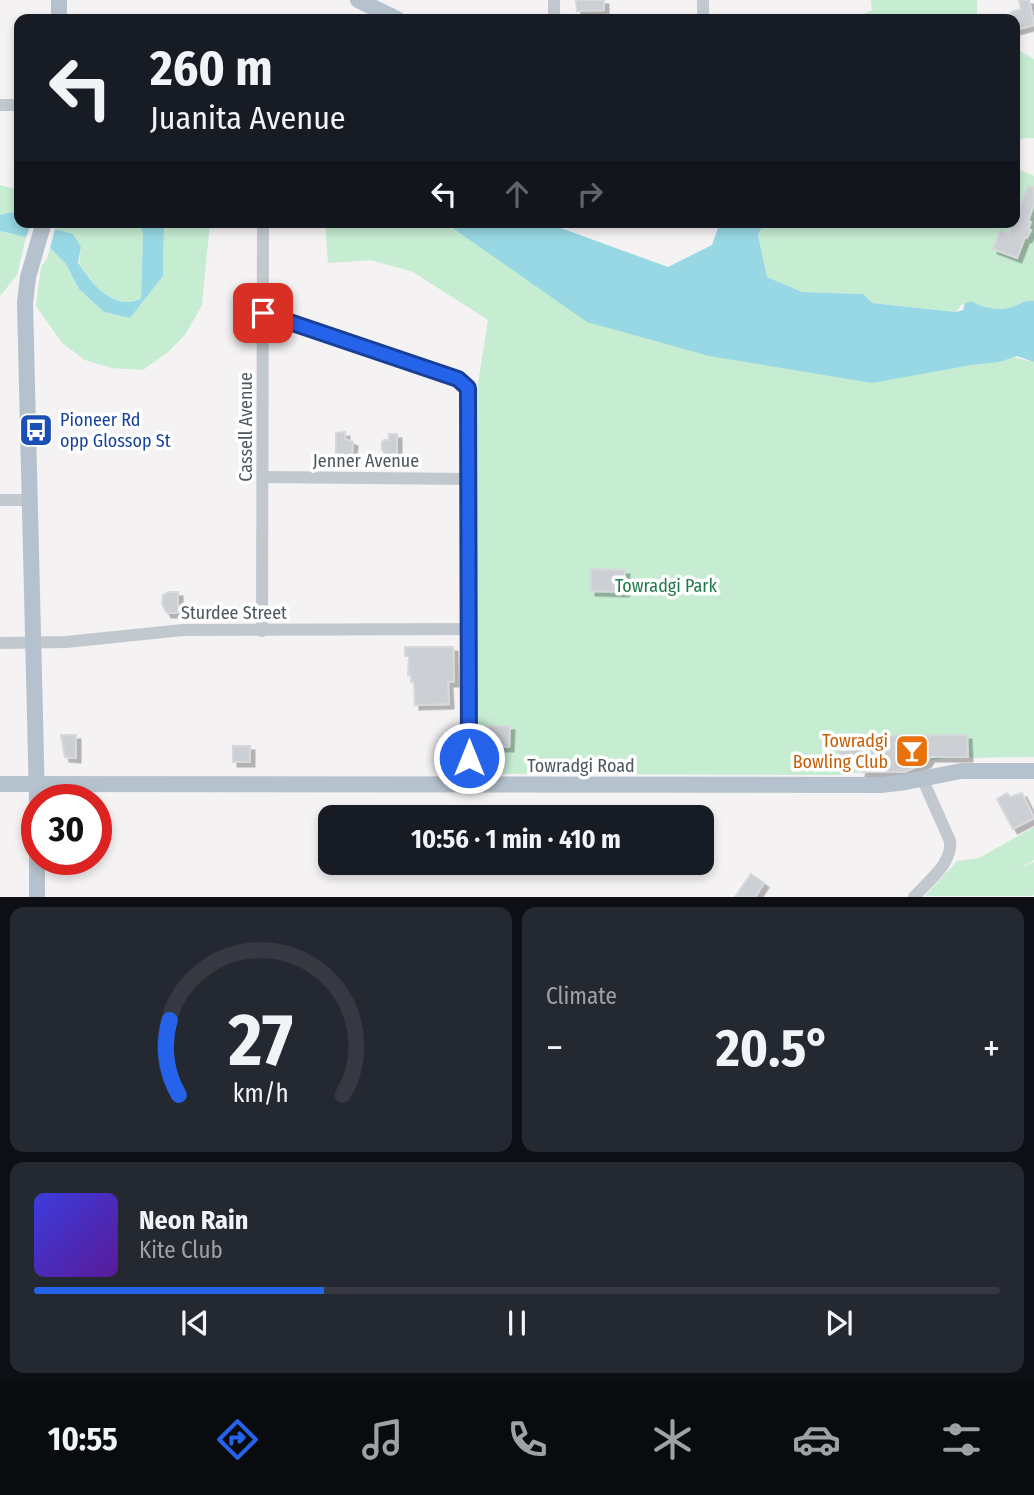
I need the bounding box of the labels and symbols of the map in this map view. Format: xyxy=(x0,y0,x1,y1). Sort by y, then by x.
pin xyxy=(233,283,293,343)
street label: Cassell Avenue xyxy=(235,372,257,482)
place label: Pioneer Rd opp Glossop St xyxy=(60,409,171,452)
bus stop icon: Pioneer Rd opp Glossop St xyxy=(17,411,55,449)
street label: Jenner Avenue xyxy=(313,450,419,472)
park label: Towradgi Park xyxy=(615,575,718,597)
street label: Sturdee Street xyxy=(181,602,287,624)
position arrow xyxy=(432,721,506,795)
place label: Towradgi Bowling Club xyxy=(793,730,888,773)
bar icon: Towradgi Bowling Club xyxy=(893,732,931,770)
street label: Towradgi Road xyxy=(527,755,635,777)
speed limit sign: 30 xyxy=(21,784,112,875)

